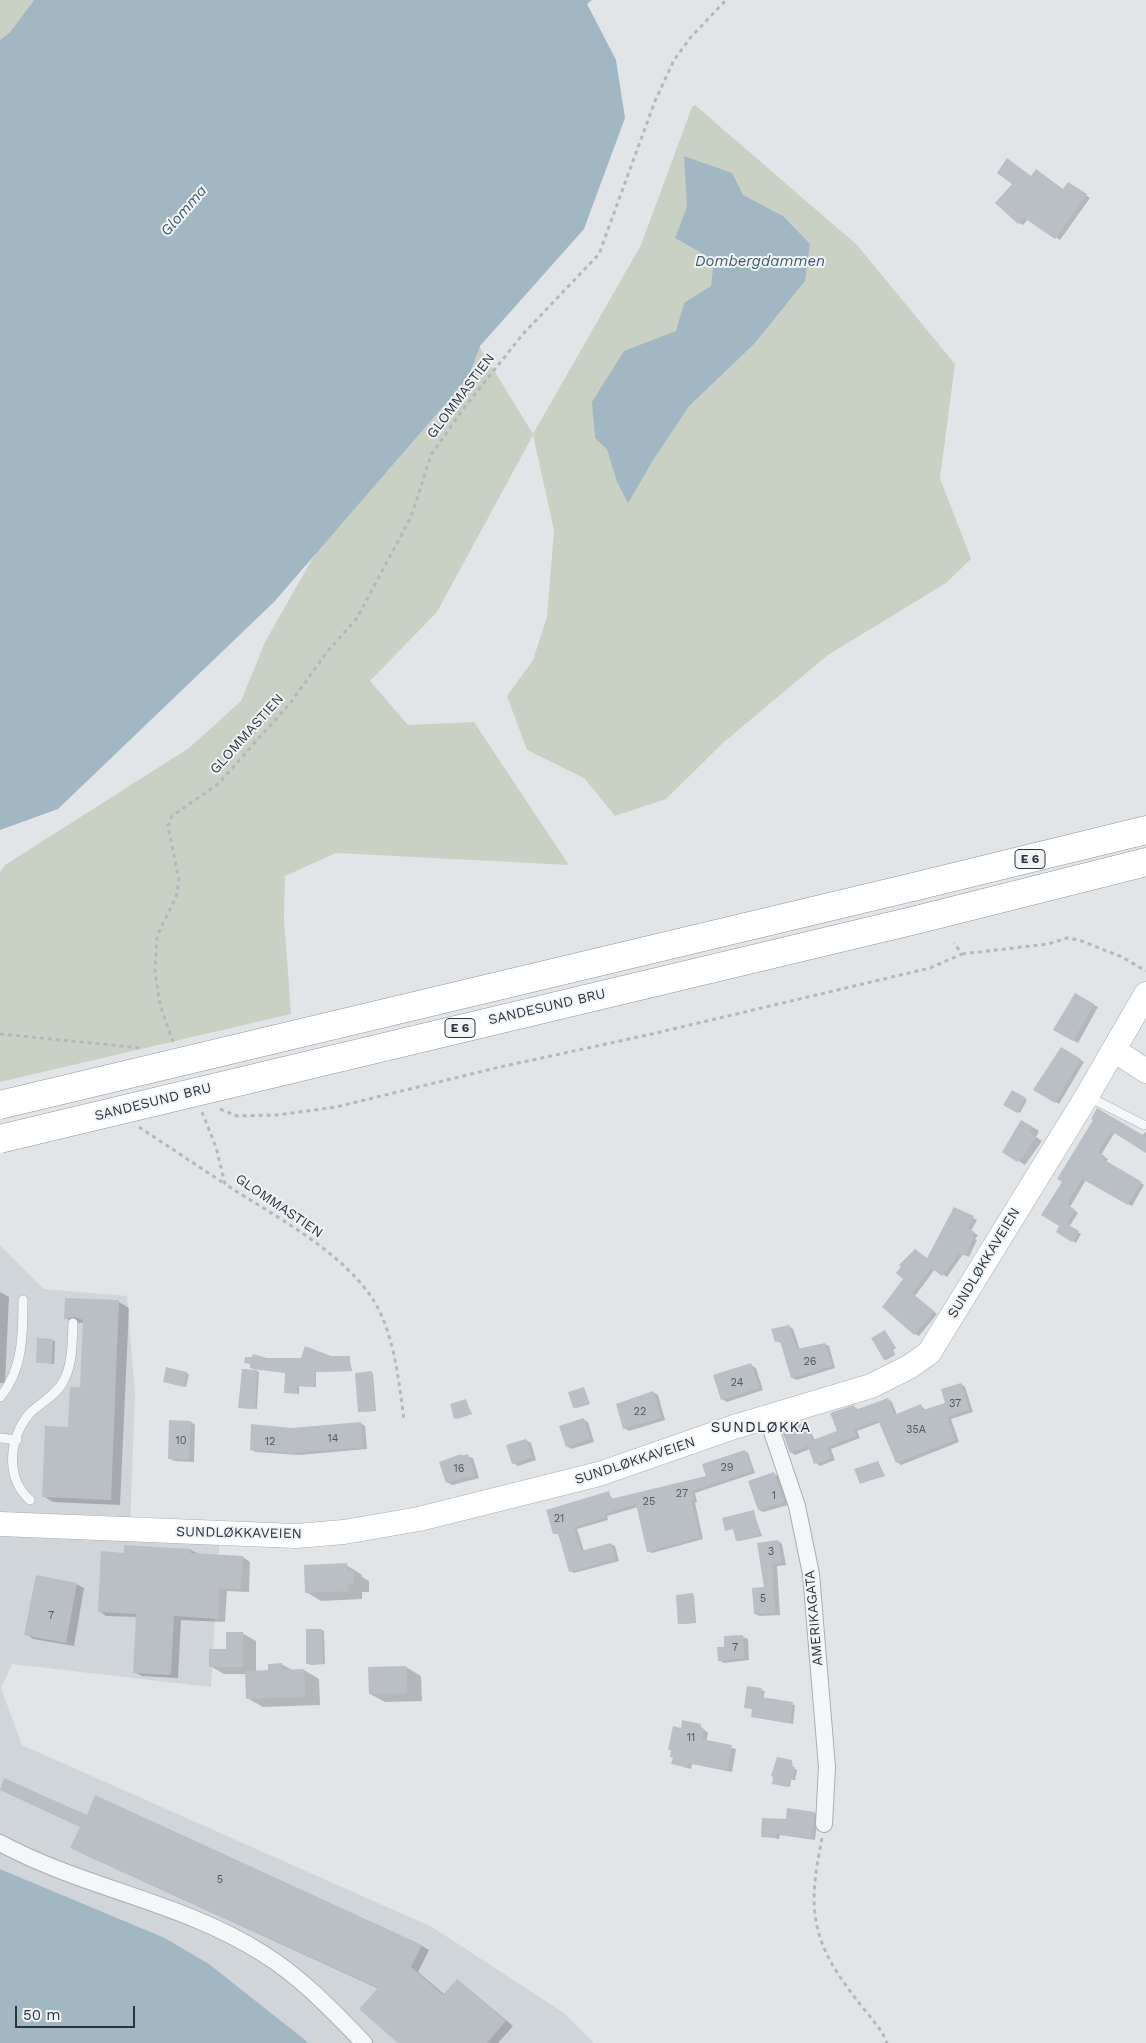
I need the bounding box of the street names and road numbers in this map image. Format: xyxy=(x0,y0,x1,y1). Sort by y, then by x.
street label: GLOMMASTIEN xyxy=(424,350,498,442)
street label: GLOMMASTIEN xyxy=(207,690,287,778)
road number: E 6 xyxy=(1015,850,1045,869)
street label: SANDESUND BRU xyxy=(487,985,607,1029)
road number: E 6 xyxy=(445,1018,475,1038)
street label: SANDESUND BRU xyxy=(93,1079,213,1125)
street label: GLOMMASTIEN xyxy=(232,1171,326,1241)
street label: SUNDLØKKAVEIEN xyxy=(944,1205,1024,1321)
street label: SUNDLØKKAVEIEN xyxy=(573,1434,697,1488)
street label: SUNDLØKKAVEIEN xyxy=(176,1524,302,1542)
street label: AMERIKAGATA xyxy=(801,1569,827,1667)

